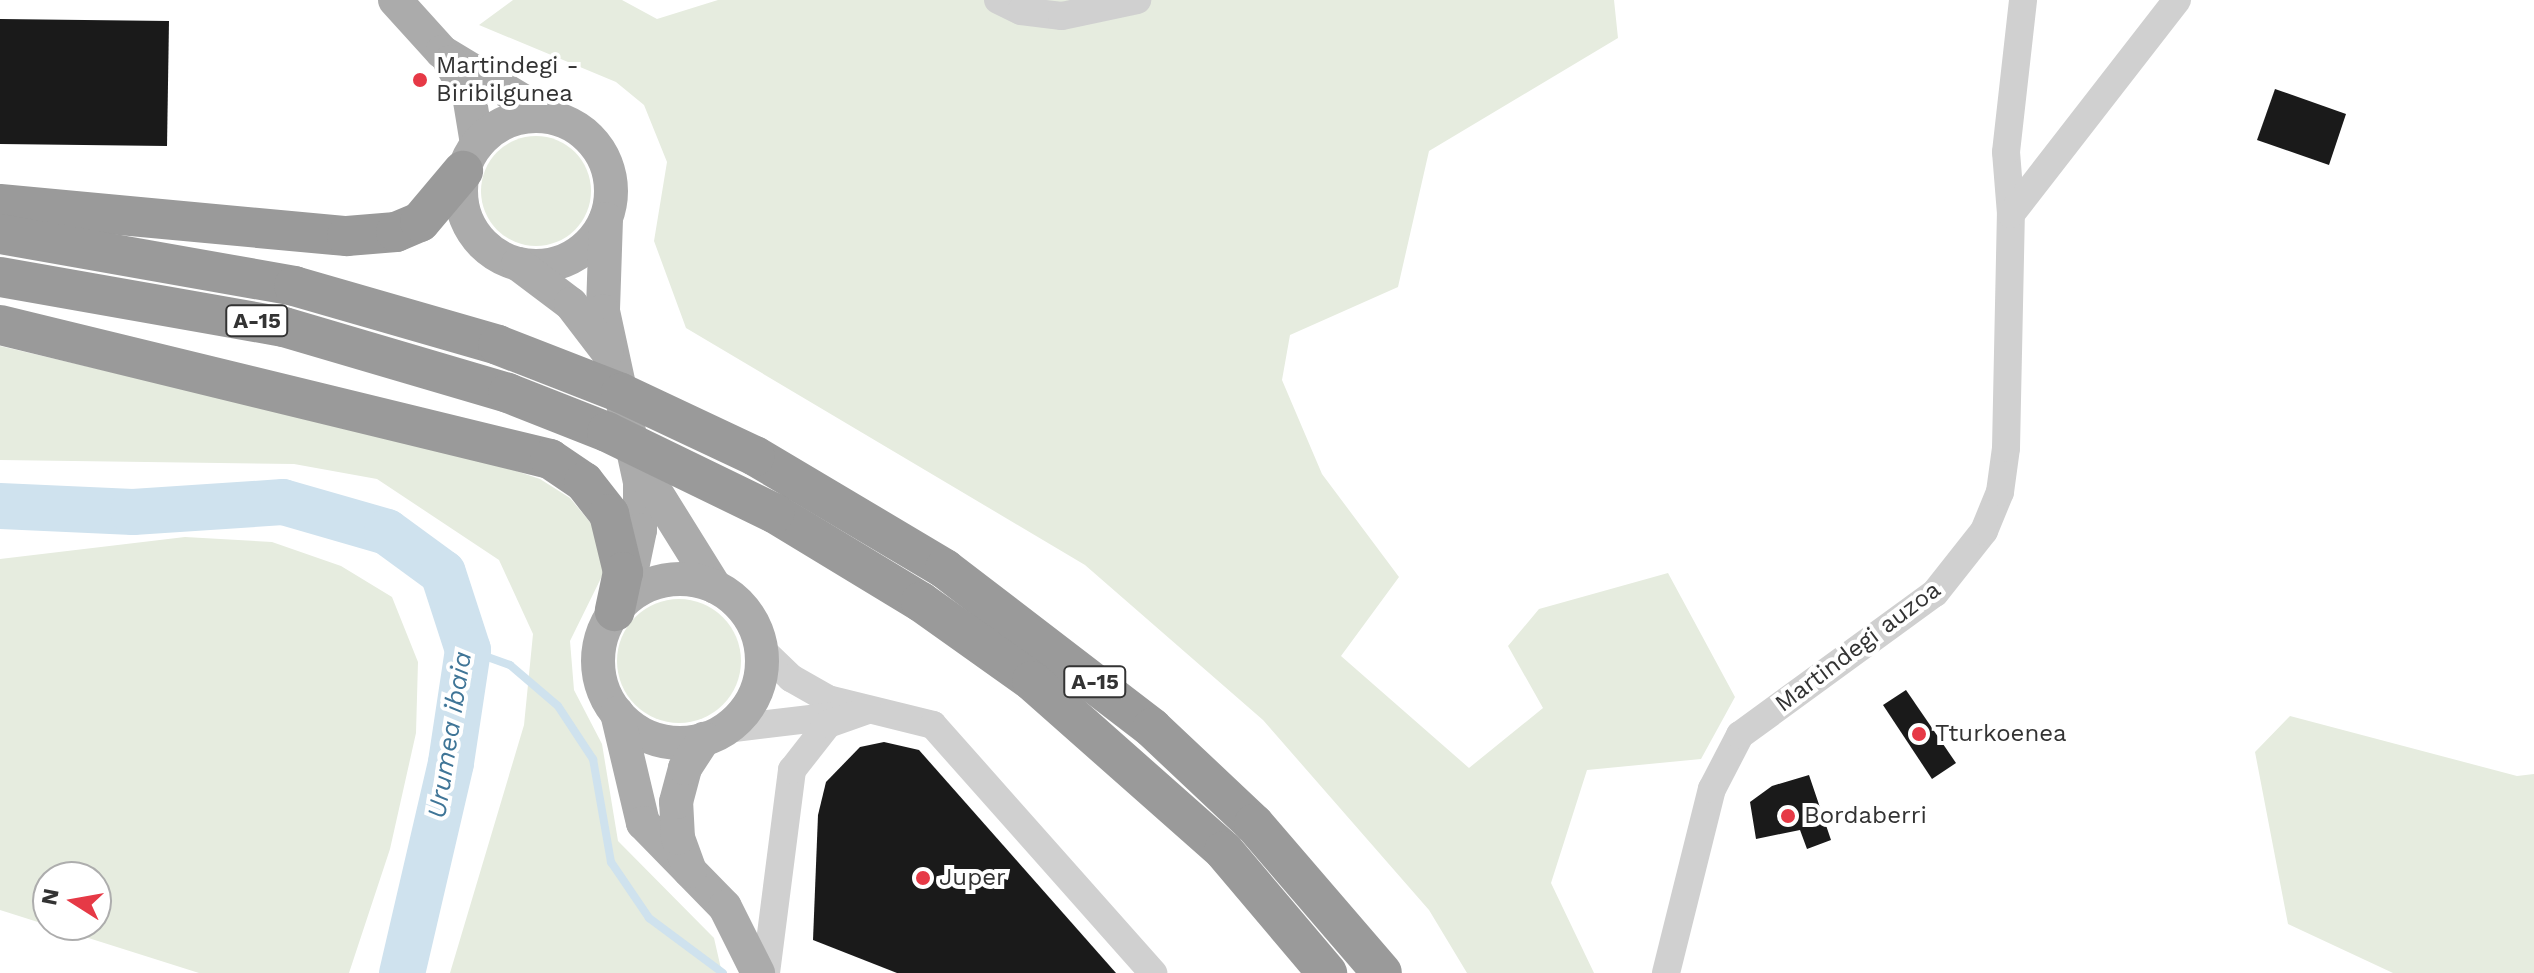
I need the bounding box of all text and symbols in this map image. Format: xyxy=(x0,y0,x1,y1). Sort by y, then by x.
place label: Martindegi - Biribilgunea xyxy=(436,52,579,108)
marker: Martindegi - Biribilgunea xyxy=(411,71,429,89)
road number: A-15 xyxy=(225,303,289,339)
street label: Martindegi auzoa xyxy=(1770,575,1946,719)
water label: Urumea ibaia xyxy=(421,649,479,821)
road number: A-15 xyxy=(1063,664,1127,700)
place label: Tturkoenea xyxy=(1935,720,2067,748)
marker: Tturkoenea xyxy=(1910,725,1928,743)
place label: Bordaberri xyxy=(1804,802,1927,830)
marker: Bordaberri xyxy=(1779,807,1797,825)
north arrow xyxy=(32,861,112,941)
place label: Juper xyxy=(939,864,1006,892)
marker: Juper xyxy=(914,869,932,887)
text: N xyxy=(36,886,64,907)

